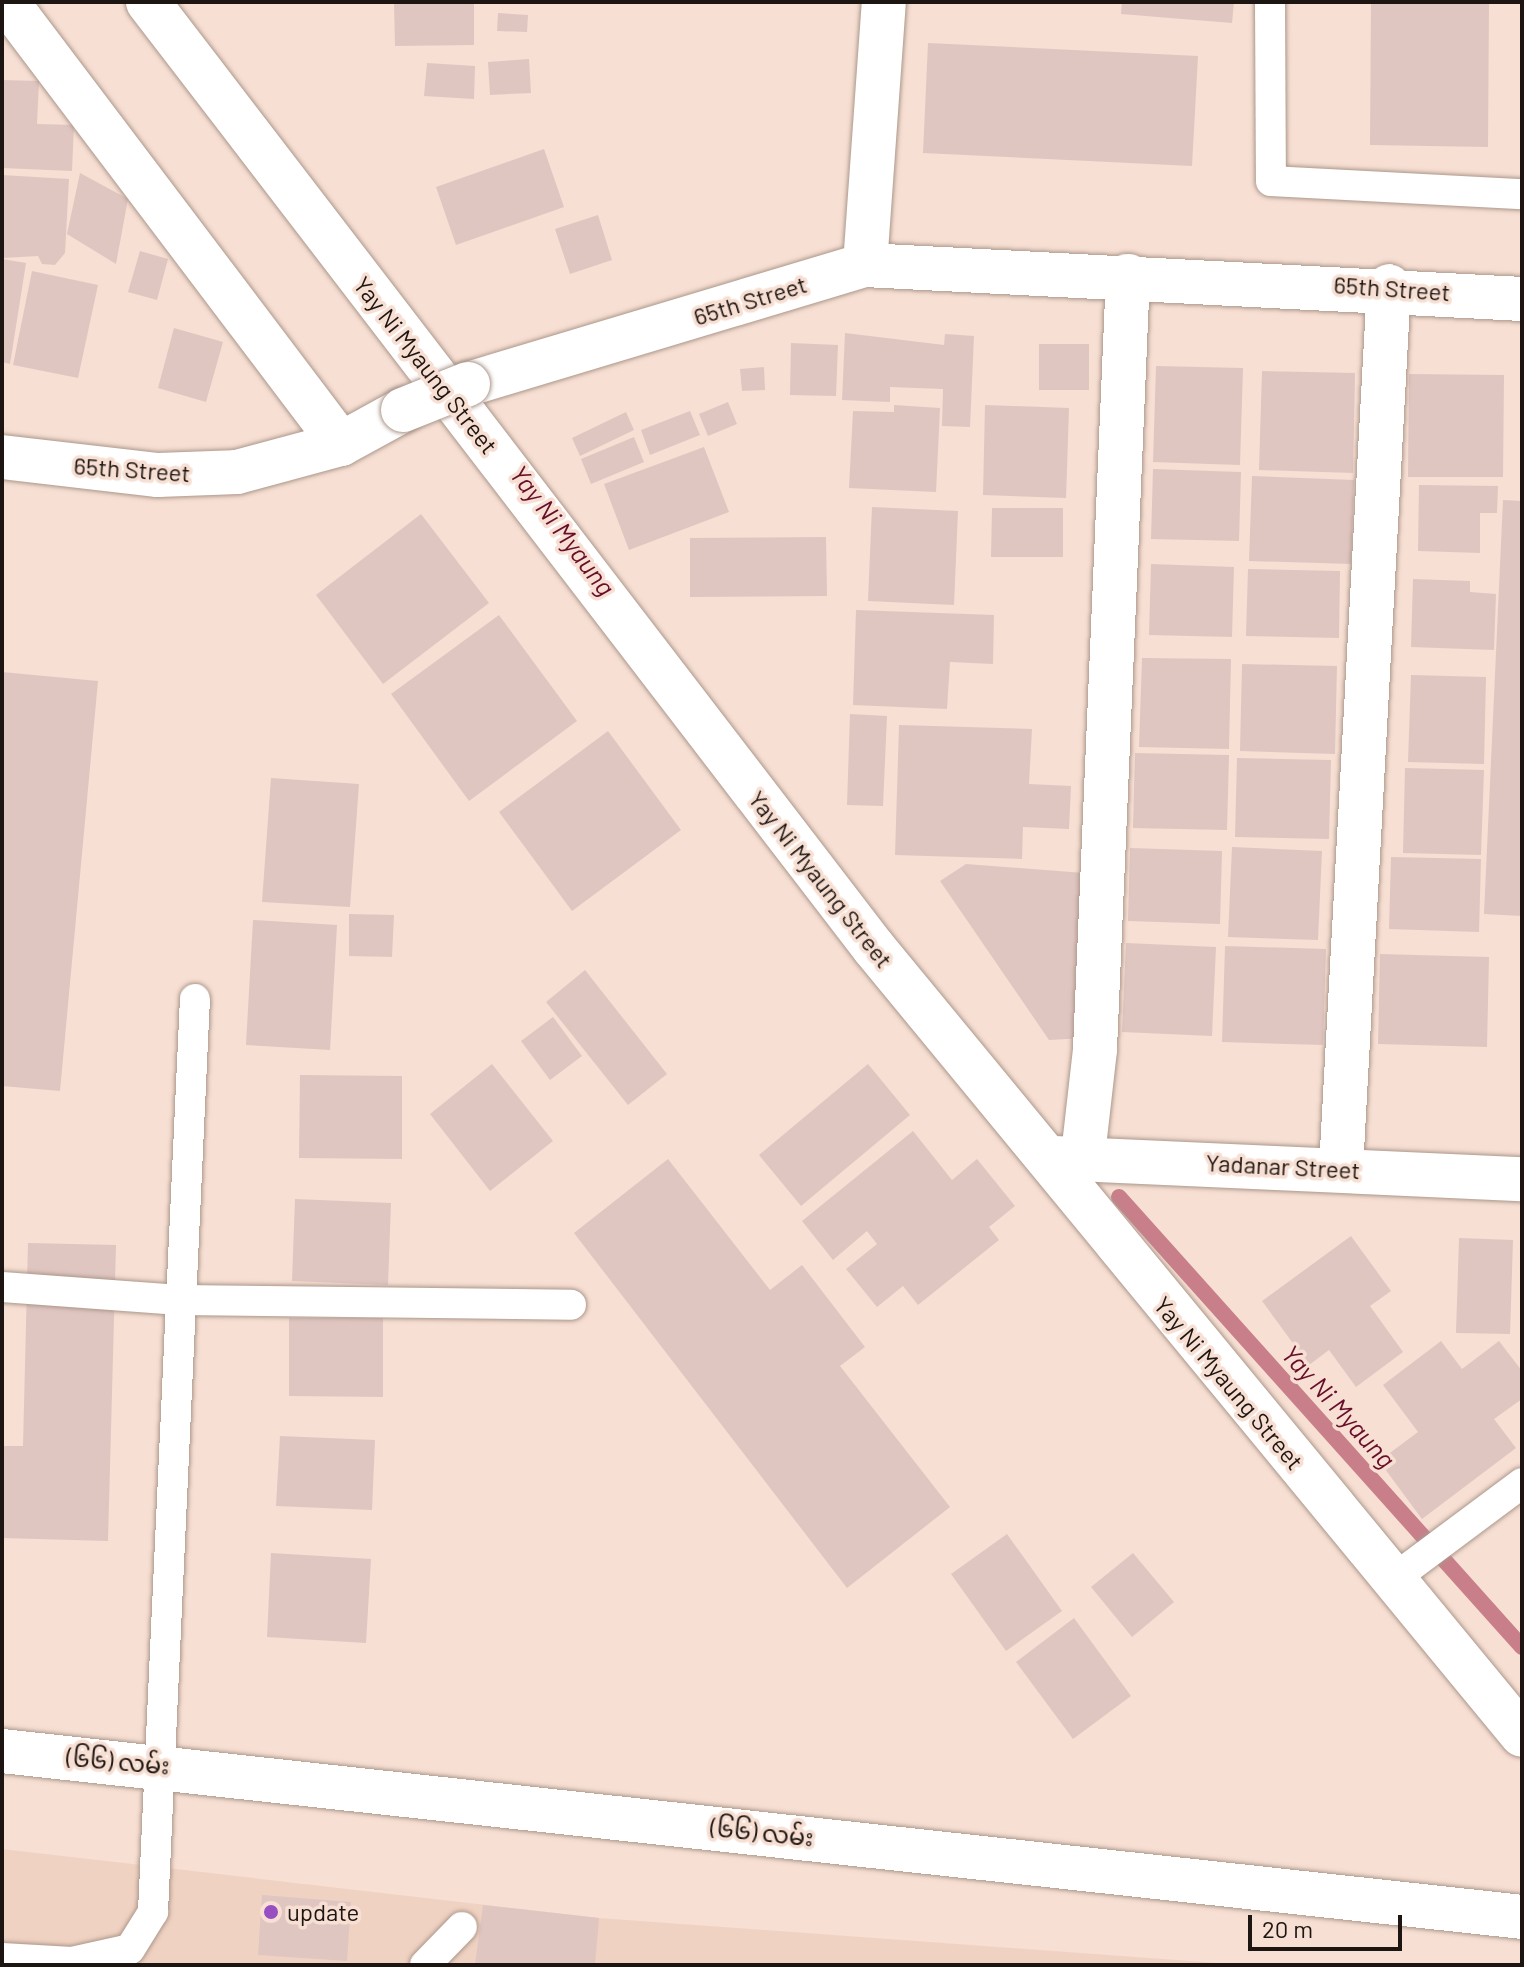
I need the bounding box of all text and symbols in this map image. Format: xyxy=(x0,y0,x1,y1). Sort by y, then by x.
street label: 65th Street xyxy=(690,269,810,331)
street label: 65th Street xyxy=(1333,270,1451,306)
street label: Yay Ni Myaung Street xyxy=(348,271,504,459)
street label: 65th Street xyxy=(73,451,191,487)
water label: Yay Ni Myaung xyxy=(504,459,622,601)
street label: Yay Ni Myaung Street xyxy=(743,785,899,973)
street label: Yadanar Street xyxy=(1205,1148,1361,1184)
street label: Yay Ni Myaung Street xyxy=(1148,1291,1310,1475)
water label: Yay Ni Myaung xyxy=(1276,1338,1402,1474)
street label: (၆၆) လမ်း xyxy=(65,1742,171,1780)
street label: (၆၆) လမ်း xyxy=(709,1812,815,1852)
place label: update xyxy=(287,1898,359,1926)
scale bar xyxy=(1252,1899,1406,1949)
marker: update xyxy=(262,1903,280,1921)
text: 20 m xyxy=(1262,1914,1313,1943)

